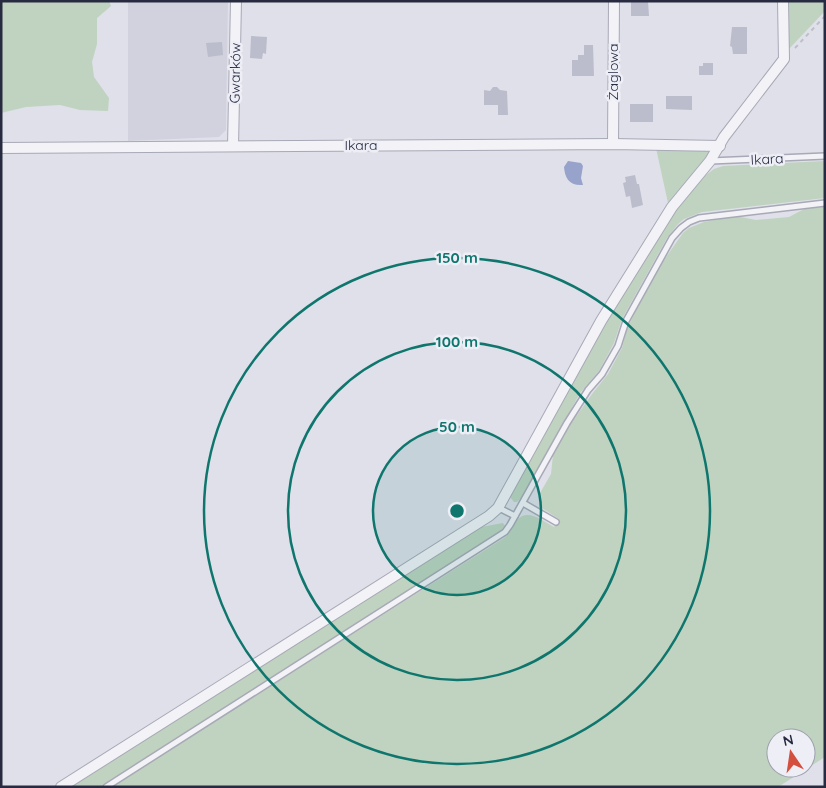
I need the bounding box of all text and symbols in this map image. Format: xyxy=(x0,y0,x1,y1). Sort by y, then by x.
street label: Gwarków xyxy=(225,42,245,103)
street label: Żaglowa xyxy=(604,44,622,100)
street label: Ikara xyxy=(344,136,378,154)
street label: Ikara xyxy=(750,149,784,169)
text: 150 m xyxy=(436,248,478,267)
text: 100 m xyxy=(436,332,478,351)
text: 50 m xyxy=(439,417,475,436)
centre of rings xyxy=(448,502,466,520)
north arrow xyxy=(766,728,816,778)
text: N xyxy=(781,730,795,750)

